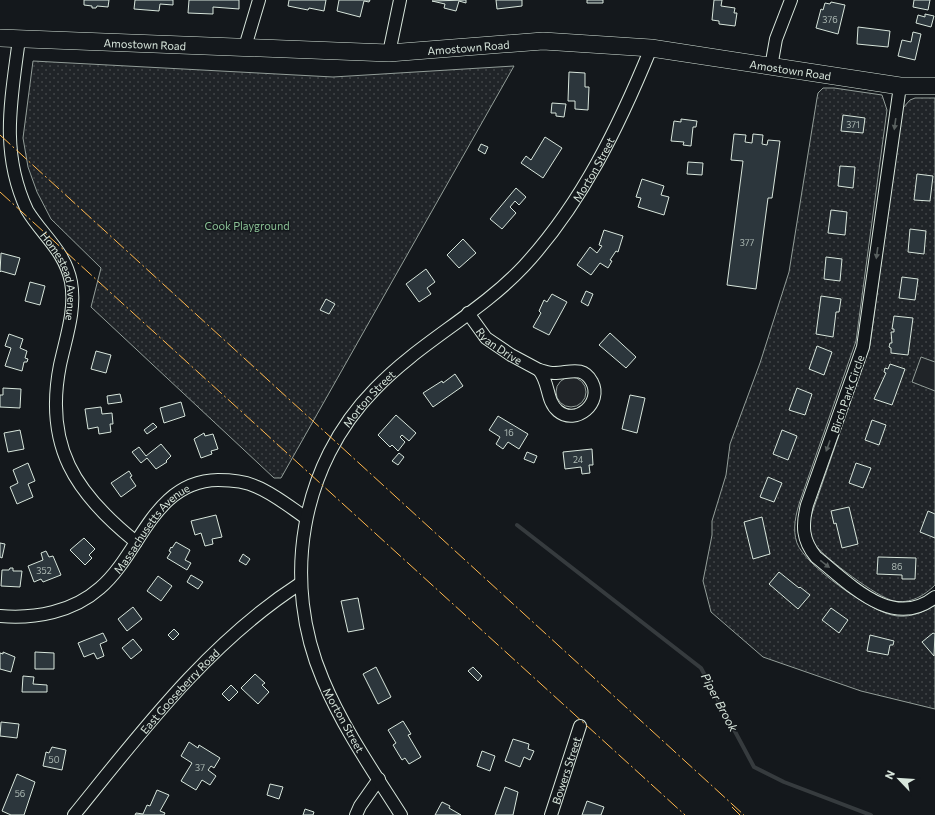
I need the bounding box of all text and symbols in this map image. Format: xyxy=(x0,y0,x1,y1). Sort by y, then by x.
house number: 376 xyxy=(822,14,838,25)
street label: Amostown Road xyxy=(103,36,186,52)
street label: Amostown Road xyxy=(427,37,510,56)
street label: Amostown Road xyxy=(749,57,832,82)
one-way arrow xyxy=(892,118,898,131)
house number: 371 xyxy=(846,119,860,130)
street label: Morton Street xyxy=(569,134,616,204)
park label: Cook Playground xyxy=(204,219,290,232)
street label: Homestead Avenue xyxy=(38,228,79,322)
house number: 377 xyxy=(740,237,755,248)
one-way arrow xyxy=(874,247,880,259)
street label: Ryan Drive xyxy=(474,325,525,366)
street label: Birch Park Circle xyxy=(828,353,867,435)
street label: Morton Street xyxy=(340,367,397,429)
house number: 16 xyxy=(504,427,514,438)
one-way arrow xyxy=(825,441,831,453)
house number: 24 xyxy=(573,454,584,465)
street label: Massachusetts Avenue xyxy=(110,480,192,576)
one-way arrow xyxy=(819,560,830,569)
house number: 86 xyxy=(892,561,902,572)
house number: 352 xyxy=(36,565,52,576)
street label: East Gooseberry Road xyxy=(137,646,221,736)
water label: Piper Brook xyxy=(699,670,742,734)
street label: Morton Street xyxy=(321,685,367,755)
street label: Bowers Street xyxy=(548,734,583,806)
house number: 50 xyxy=(48,754,60,765)
north arrow xyxy=(879,759,919,799)
house number: 37 xyxy=(195,762,205,773)
text: N xyxy=(882,768,897,781)
house number: 56 xyxy=(15,788,25,799)

